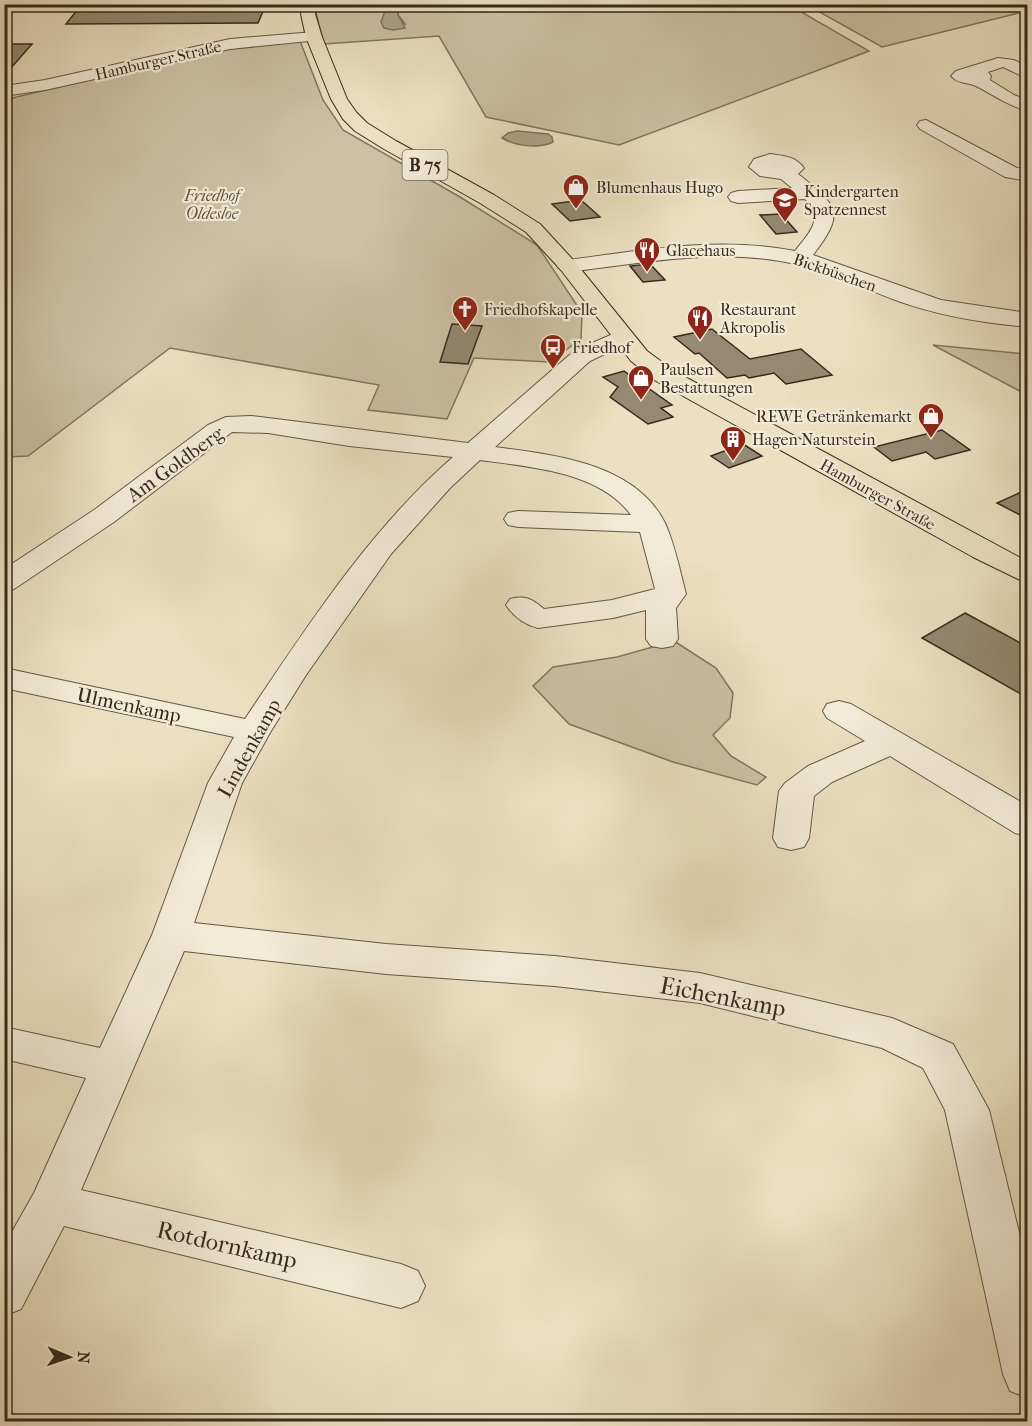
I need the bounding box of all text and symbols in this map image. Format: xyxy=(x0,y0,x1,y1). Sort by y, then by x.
street label: Hamburger Straße xyxy=(93,37,223,84)
road number: B 75 xyxy=(402,150,448,180)
shop icon: Blumenhaus Hugo xyxy=(561,172,591,210)
place label: Blumenhaus Hugo xyxy=(596,178,723,197)
place label: Kindergarten Spatzennest xyxy=(804,182,899,219)
school or university icon: Kindergarten Spatzennest xyxy=(770,185,800,223)
park label: Friedhof Oldesloe xyxy=(183,186,243,223)
restaurant icon: Glacehaus xyxy=(632,235,662,273)
place label: Glacehaus xyxy=(666,241,735,260)
street label: Bickbüschen xyxy=(791,249,880,296)
church icon: Friedhofskapelle xyxy=(450,294,480,332)
place label: Friedhofskapelle xyxy=(484,300,598,319)
place label: Restaurant Akropolis xyxy=(719,300,797,337)
restaurant icon: Restaurant Akropolis xyxy=(685,303,715,341)
bus stop icon: Friedhof xyxy=(538,332,568,370)
place label: Friedhof xyxy=(572,338,635,357)
place label: Paulsen Bestattungen xyxy=(660,360,754,397)
shop icon: Paulsen Bestattungen xyxy=(626,363,656,401)
shop icon: REWE Getränkemarkt xyxy=(916,401,946,439)
place label: REWE Getränkemarkt xyxy=(756,407,912,426)
street label: Am Goldberg xyxy=(122,421,228,508)
building icon: Hagen Naturstein xyxy=(718,424,748,462)
place label: Hagen Naturstein xyxy=(752,430,876,449)
street label: Hamburger Straße xyxy=(817,455,939,534)
street label: Ulmenkamp xyxy=(75,683,183,728)
street label: Lindenkamp xyxy=(213,695,286,801)
street label: Eichenkamp xyxy=(658,971,788,1023)
street label: Rotdornkamp xyxy=(154,1215,300,1275)
north arrow xyxy=(39,1327,99,1387)
text: N xyxy=(74,1351,93,1365)

